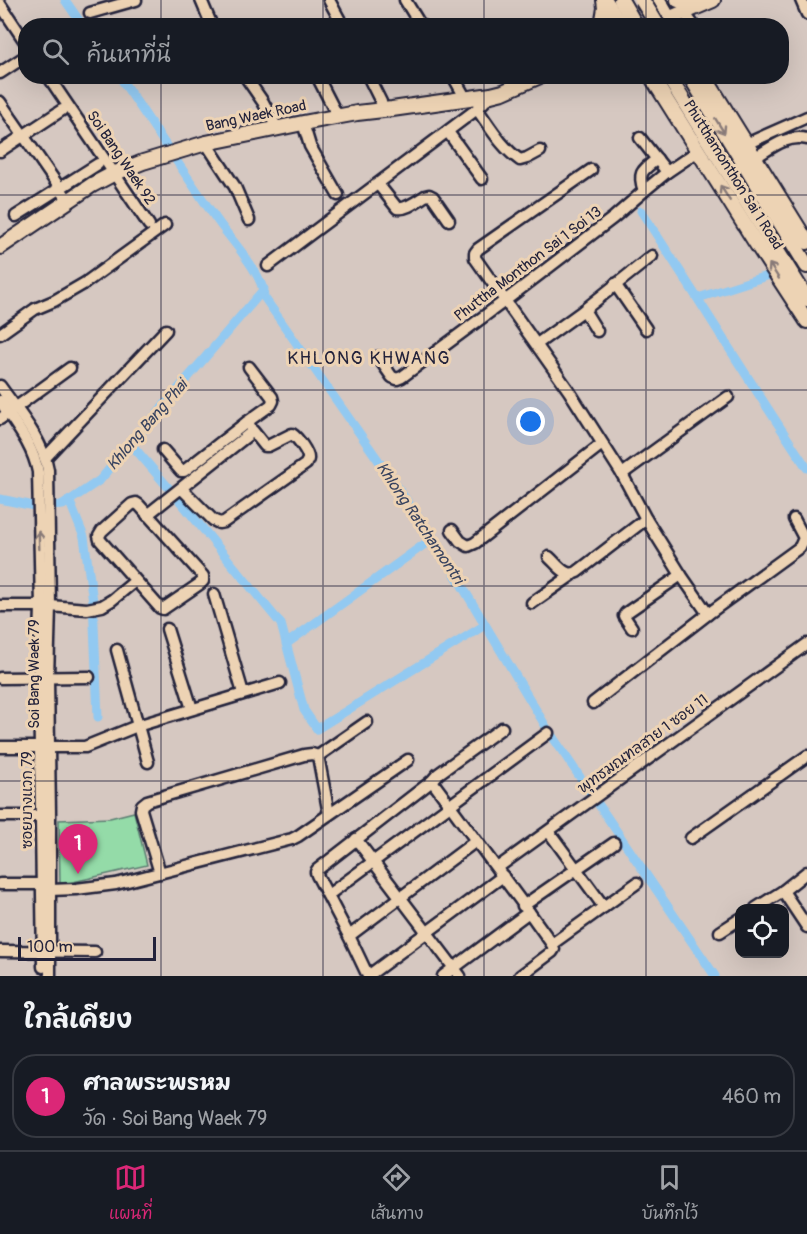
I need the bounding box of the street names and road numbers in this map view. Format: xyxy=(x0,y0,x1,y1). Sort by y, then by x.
street label: Bang Waek Road xyxy=(204,96,308,136)
street label: Phutthamonthon Sai 1 Road xyxy=(679,97,787,253)
street label: Soi Bang Waek 92 xyxy=(82,107,160,209)
street label: Phuttha Monthon Sai 1 Soi 13 xyxy=(451,202,605,326)
street label: Soi Bang Waek 79 xyxy=(25,619,44,729)
street label: พุทธมณฑลสาย 1 ซอย 11 xyxy=(574,690,713,799)
street label: ซอยบางแวก 79 xyxy=(18,751,37,849)

